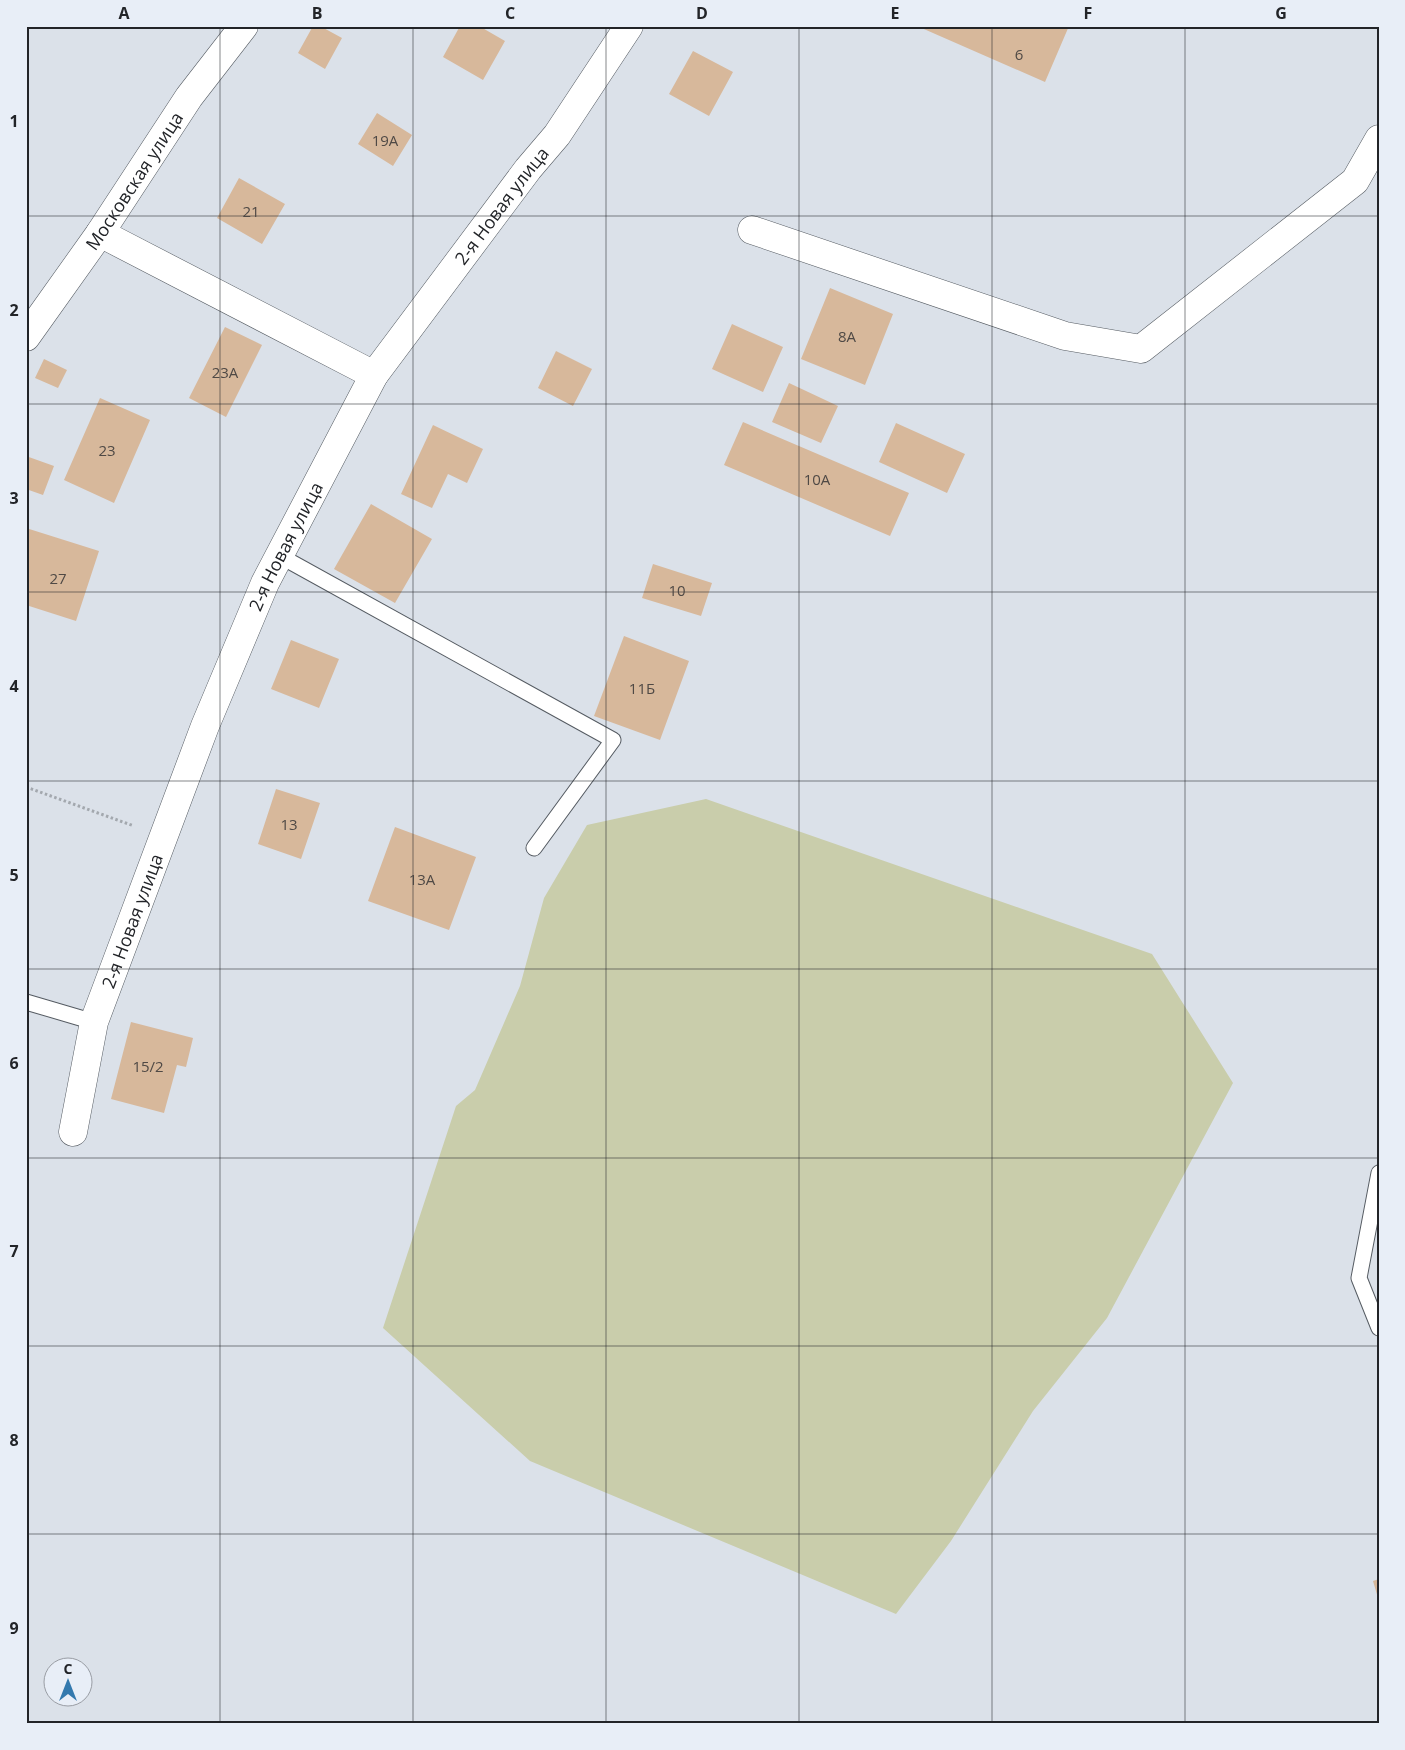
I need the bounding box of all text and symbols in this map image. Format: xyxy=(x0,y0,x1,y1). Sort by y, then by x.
text: A xyxy=(118,2,130,24)
text: B xyxy=(312,2,322,24)
text: C xyxy=(505,2,515,24)
text: D xyxy=(696,2,708,24)
text: E xyxy=(891,2,900,24)
text: F xyxy=(1084,2,1092,24)
text: G xyxy=(1275,2,1287,24)
house number: 6 xyxy=(1015,44,1023,64)
street label: Московская улица xyxy=(80,107,188,255)
text: 1 xyxy=(9,110,19,132)
house number: 19А xyxy=(372,130,399,150)
street label: 2-я Новая улица xyxy=(449,142,554,269)
house number: 21 xyxy=(242,201,260,221)
text: 2 xyxy=(9,299,19,321)
house number: 8А xyxy=(838,326,857,346)
house number: 23А xyxy=(212,362,239,382)
house number: 23 xyxy=(98,440,116,460)
house number: 10А xyxy=(804,469,831,489)
street label: 2-я Новая улица xyxy=(243,478,328,615)
text: 3 xyxy=(9,487,19,509)
house number: 27 xyxy=(49,568,67,588)
house number: 10 xyxy=(668,580,686,600)
text: 4 xyxy=(9,675,19,697)
house number: 11Б xyxy=(629,678,655,698)
house number: 13 xyxy=(280,814,298,834)
street label: 2-я Новая улица xyxy=(96,850,168,992)
text: 5 xyxy=(9,864,19,886)
house number: 13А xyxy=(409,869,436,889)
text: 6 xyxy=(9,1052,19,1074)
house number: 15/2 xyxy=(132,1056,164,1076)
text: 7 xyxy=(9,1240,19,1262)
text: 8 xyxy=(9,1429,19,1451)
text: 9 xyxy=(9,1617,19,1639)
north arrow xyxy=(42,1658,92,1708)
text: С xyxy=(64,1659,73,1678)

